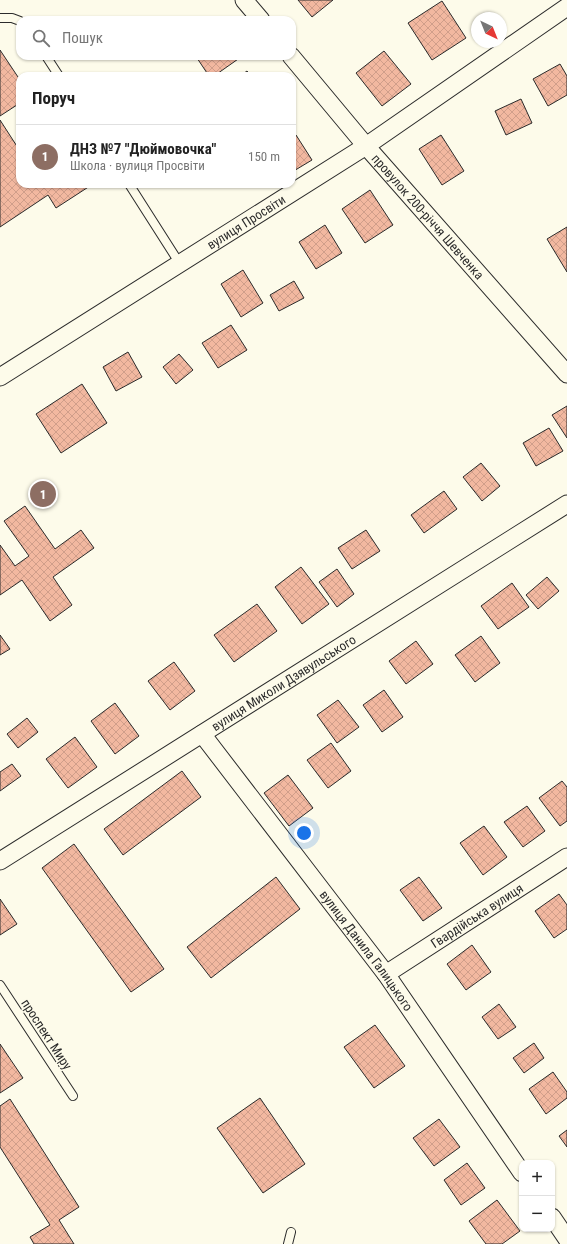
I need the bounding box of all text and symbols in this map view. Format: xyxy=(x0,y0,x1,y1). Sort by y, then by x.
north arrow xyxy=(471,12,507,48)
search box xyxy=(16,16,296,60)
icon: search xyxy=(30,27,52,49)
text: Пошук xyxy=(62,29,103,47)
text: Поруч xyxy=(32,88,75,108)
text: ДНЗ №7 "Дюймовочка" xyxy=(70,140,216,158)
text: 1 xyxy=(42,149,48,164)
text: 150 m xyxy=(248,149,280,164)
street label: провулок 200-річчя Шевченка xyxy=(368,151,487,282)
text: Школа · вулиця Просвіти xyxy=(70,158,205,173)
street label: вулиця Просвіти xyxy=(204,192,288,252)
pin: 1 xyxy=(30,479,56,509)
street label: вулиця Миколи Дзявульського xyxy=(209,632,359,734)
your location xyxy=(294,823,314,843)
street label: Гвардійська вулиця xyxy=(428,881,526,951)
street label: вулиця Данила Галицького xyxy=(317,887,416,1014)
street label: проспект Миру xyxy=(18,996,75,1073)
map controls xyxy=(519,1160,555,1232)
button: + xyxy=(519,1160,555,1196)
button: − xyxy=(519,1196,555,1232)

